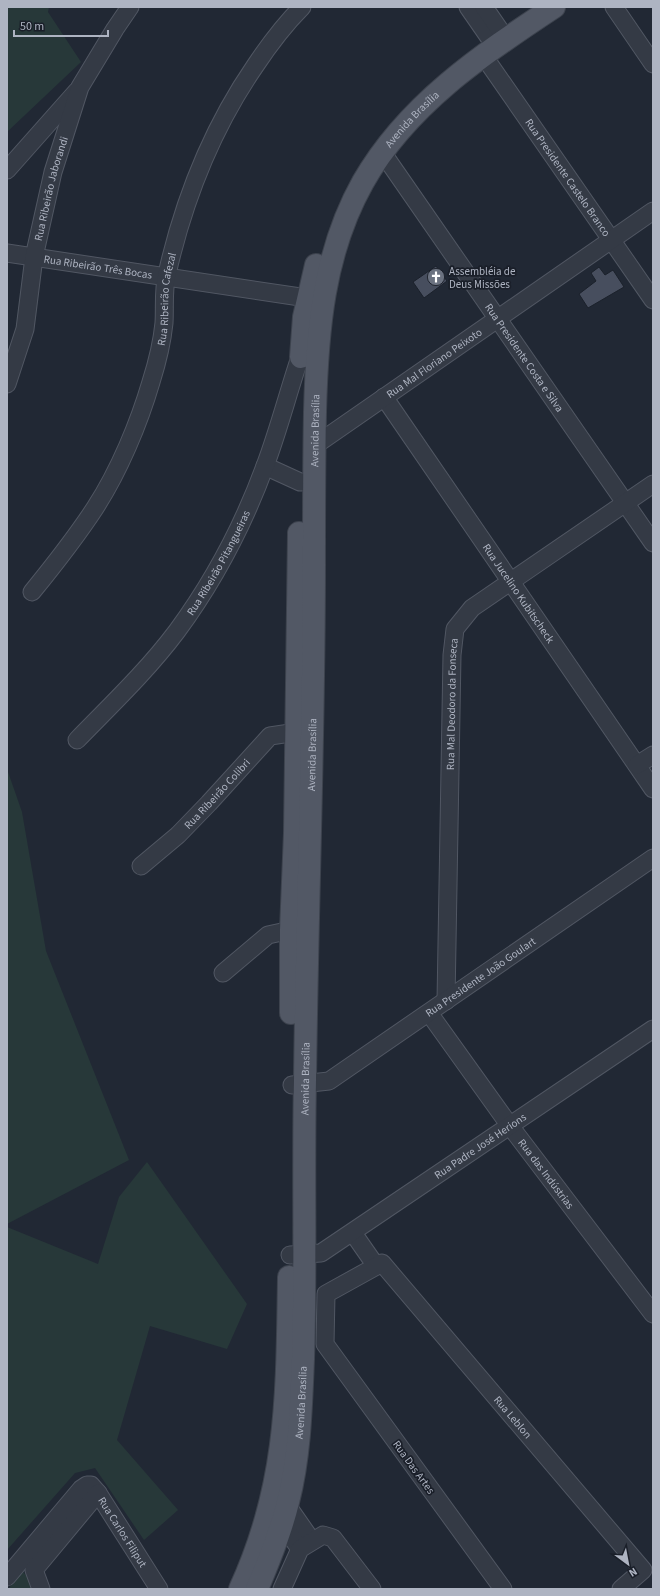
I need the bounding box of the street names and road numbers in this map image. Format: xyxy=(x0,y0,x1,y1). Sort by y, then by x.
street label: Avenida Brasília xyxy=(382,88,442,151)
street label: Rua Presidente Castelo Branco xyxy=(521,116,614,240)
street label: Rua Ribeirão Jaborandi xyxy=(31,134,72,242)
street label: Rua Ribeirão Cafezal xyxy=(154,251,180,347)
street label: Rua Ribeirão Três Bocas xyxy=(43,252,154,283)
street label: Rua Presidente Costa e Silva xyxy=(481,300,567,415)
street label: Rua Mal Floriano Peixoto xyxy=(383,325,485,402)
street label: Avenida Brasília xyxy=(307,394,324,467)
street label: Rua Ribeirão Pitangueiras xyxy=(183,508,254,618)
street label: Rua Jucelino Kubitscheck xyxy=(479,541,558,647)
street label: Rua Mal Deodoro da Fonseca xyxy=(443,637,462,770)
street label: Avenida Brasília xyxy=(304,718,320,791)
street label: Rua Ribeirão Colibri xyxy=(181,756,254,832)
street label: Rua Presidente João Goulart xyxy=(422,934,539,1021)
street label: Avenida Brasília xyxy=(297,1042,314,1115)
street label: Rua Padre José Herions xyxy=(431,1109,530,1183)
street label: Rua das Indústrias xyxy=(514,1136,578,1212)
street label: Avenida Brasília xyxy=(292,1366,311,1440)
street label: Rua Leblon xyxy=(490,1393,535,1442)
street label: Rua Das Artes xyxy=(389,1438,438,1497)
street label: Rua Carlos Filiput xyxy=(94,1494,150,1571)

